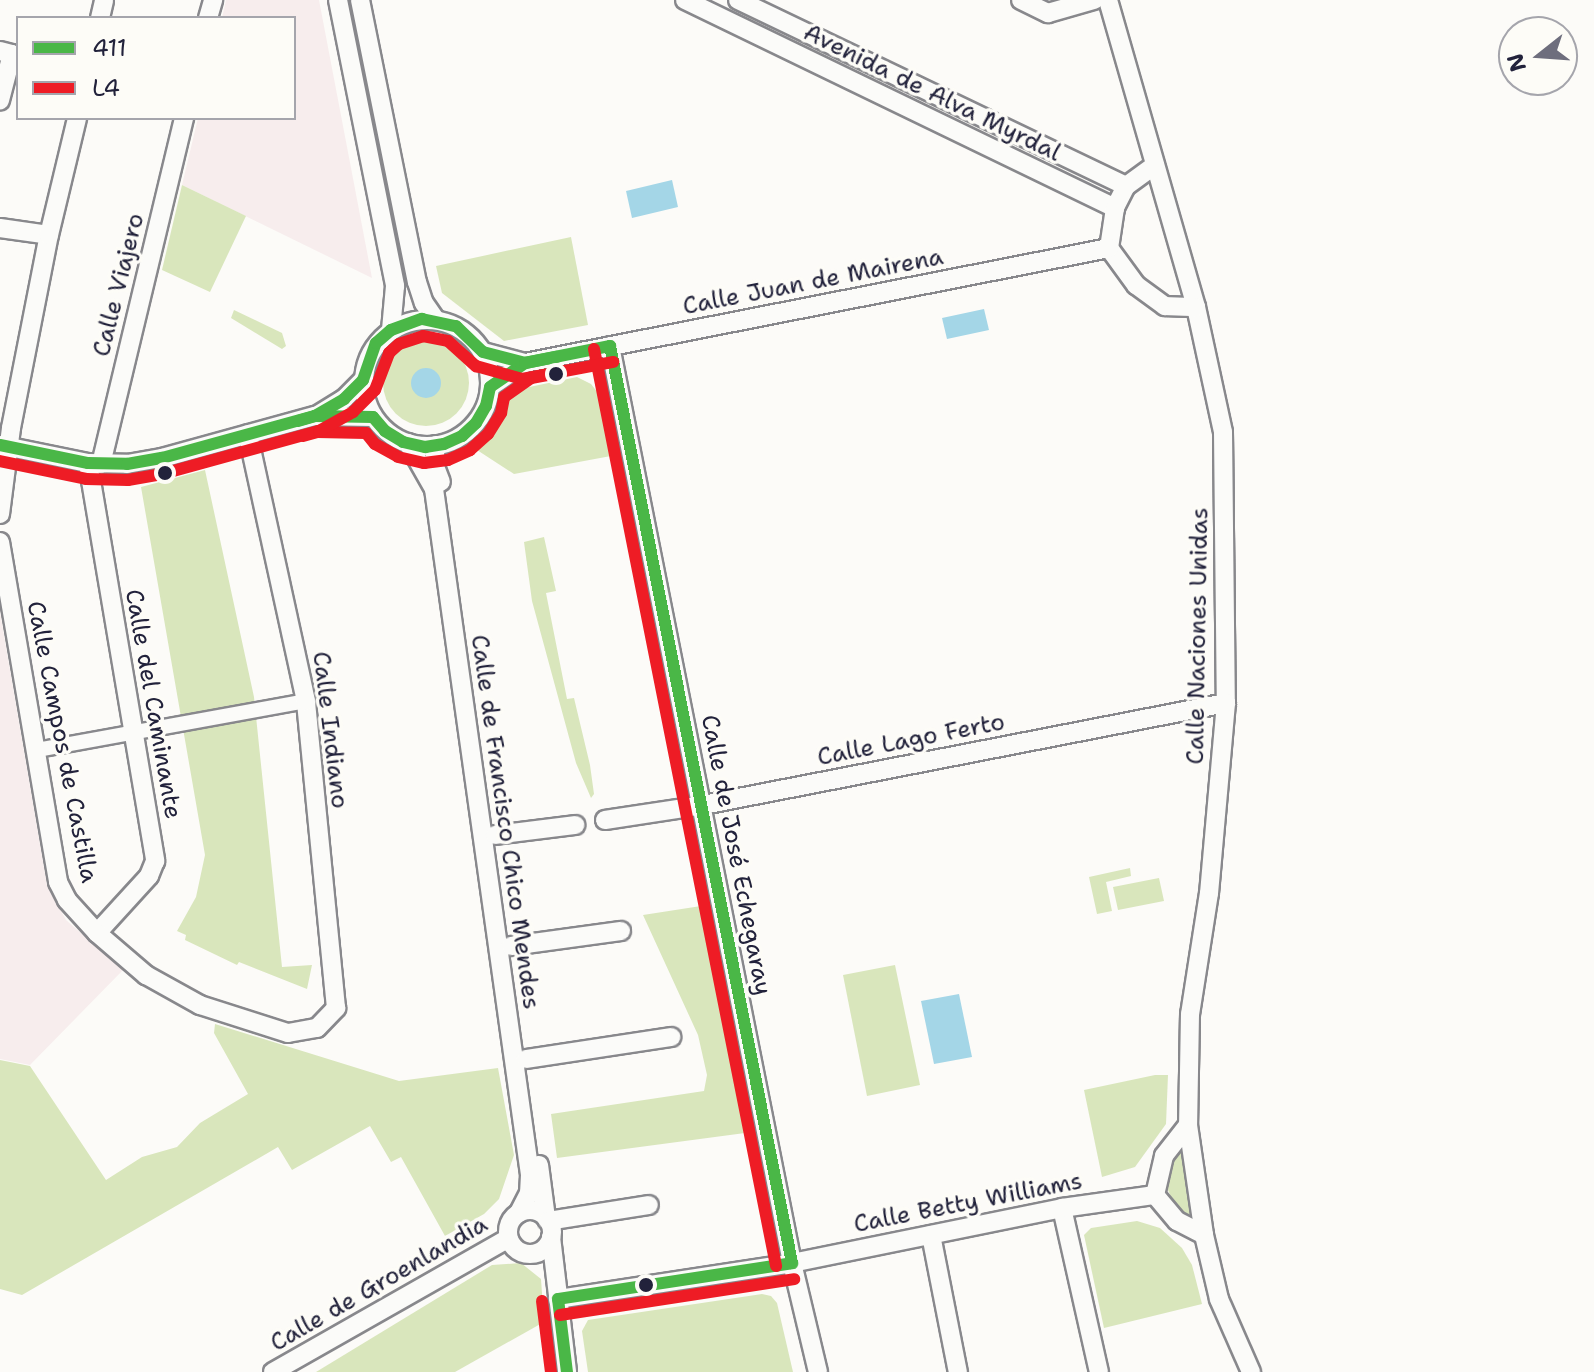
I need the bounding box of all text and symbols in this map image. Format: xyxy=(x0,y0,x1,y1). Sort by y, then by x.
legend xyxy=(16,16,296,120)
north arrow xyxy=(1498,16,1578,96)
street label: Avenida de Alva Myrdal xyxy=(799,18,1065,168)
text: 411 xyxy=(92,32,127,64)
text: N xyxy=(1500,50,1533,75)
text: L4 xyxy=(92,72,120,104)
street label: Calle Viajero xyxy=(87,210,151,360)
street label: Calle Juan de Mairena xyxy=(680,243,946,321)
unlabelled marker xyxy=(548,366,564,382)
unlabelled marker xyxy=(157,465,173,481)
street label: Calle Naciones Unidas xyxy=(1181,507,1215,765)
street label: Calle del Caminante xyxy=(119,587,187,821)
street label: Calle Campos de Castilla xyxy=(21,599,103,885)
street label: Calle de Francisco Chico Mendes xyxy=(464,633,546,1011)
street label: Calle Indiano xyxy=(306,650,354,810)
street label: Calle Lago Ferto xyxy=(815,708,1007,772)
street label: Calle de José Echegaray xyxy=(695,712,777,998)
street label: Calle Betty Williams xyxy=(851,1167,1085,1239)
street label: Calle de Groenlandia xyxy=(265,1210,493,1358)
unlabelled marker xyxy=(638,1277,654,1293)

